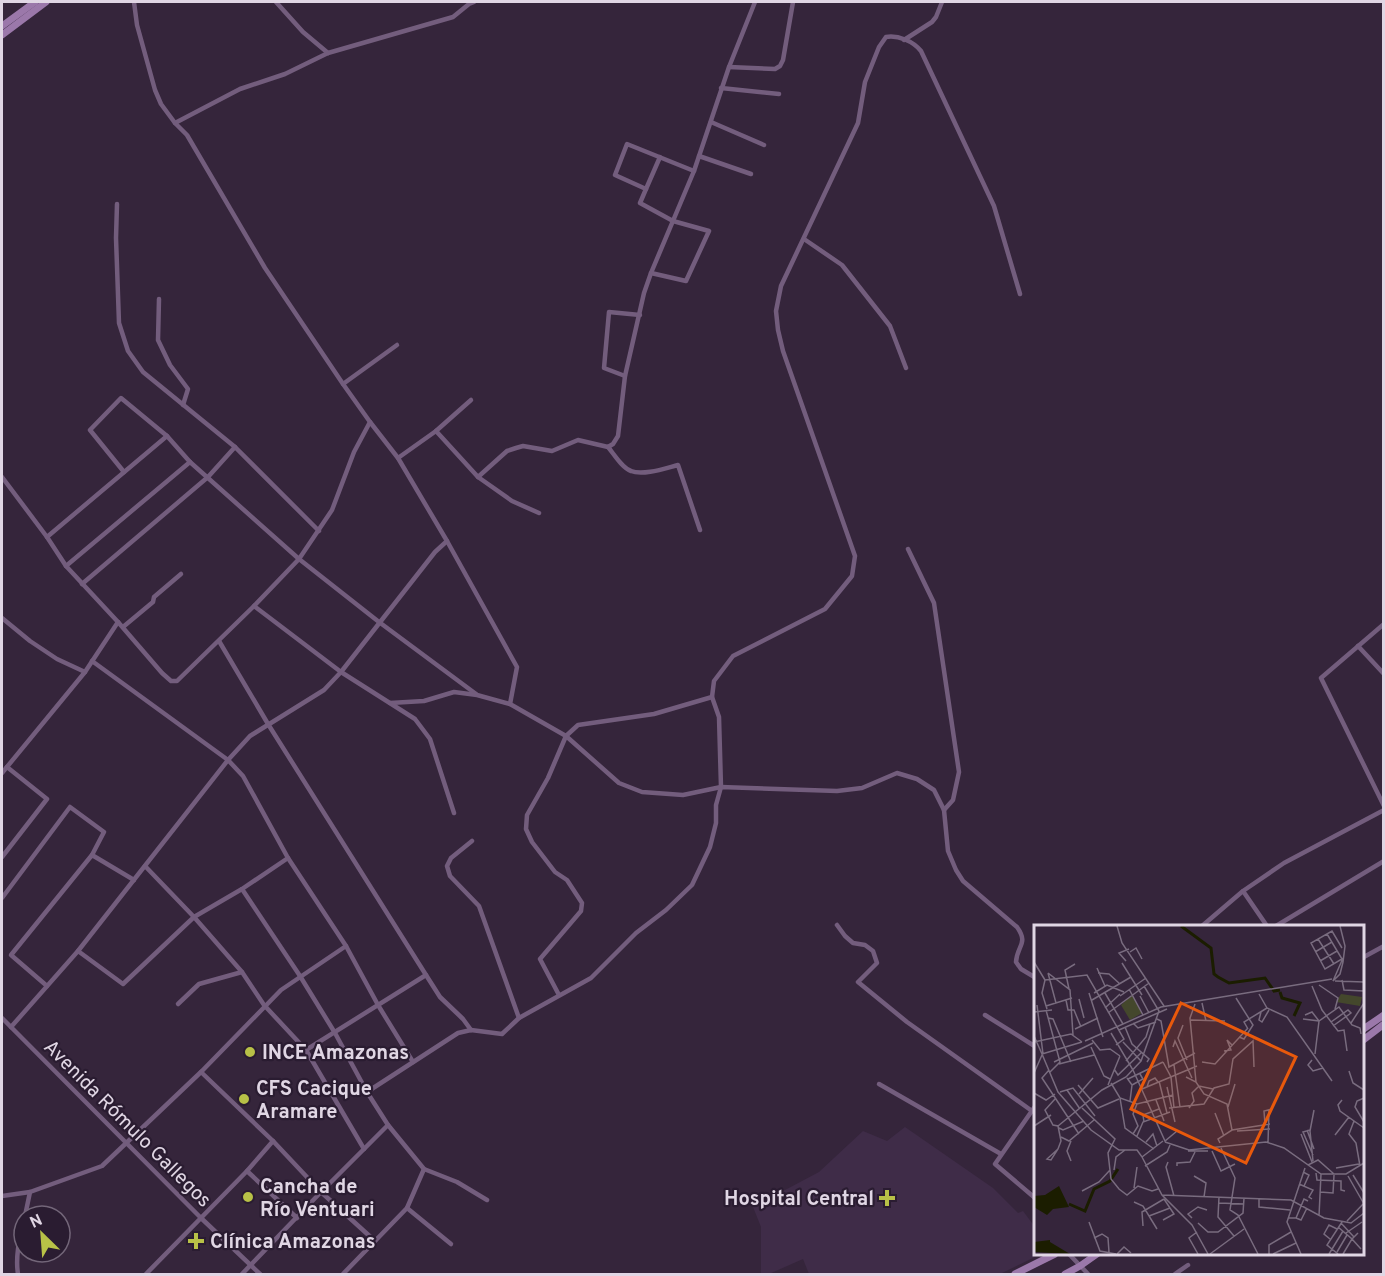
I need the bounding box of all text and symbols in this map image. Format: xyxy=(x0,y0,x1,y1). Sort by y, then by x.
inset map xyxy=(1034,925,1364,1255)
street label: Avenida Rómulo Gallegos xyxy=(37,1035,216,1214)
place label: INCE Amazonas xyxy=(262,1041,409,1067)
marker: INCE Amazonas xyxy=(243,1045,257,1059)
place label: CFS Cacique Aramare xyxy=(256,1077,372,1126)
marker: CFS Cacique Aramare xyxy=(237,1092,251,1106)
place label: Cancha de Río Ventuari xyxy=(260,1175,375,1224)
place label: Hospital Central xyxy=(724,1187,874,1213)
marker: Hospital Central xyxy=(878,1189,896,1207)
marker: Cancha de Río Ventuari xyxy=(241,1190,255,1204)
north arrow xyxy=(12,1204,72,1264)
text: N xyxy=(27,1211,46,1234)
place label: Clínica Amazonas xyxy=(210,1230,376,1256)
marker: Clínica Amazonas xyxy=(187,1232,205,1250)

